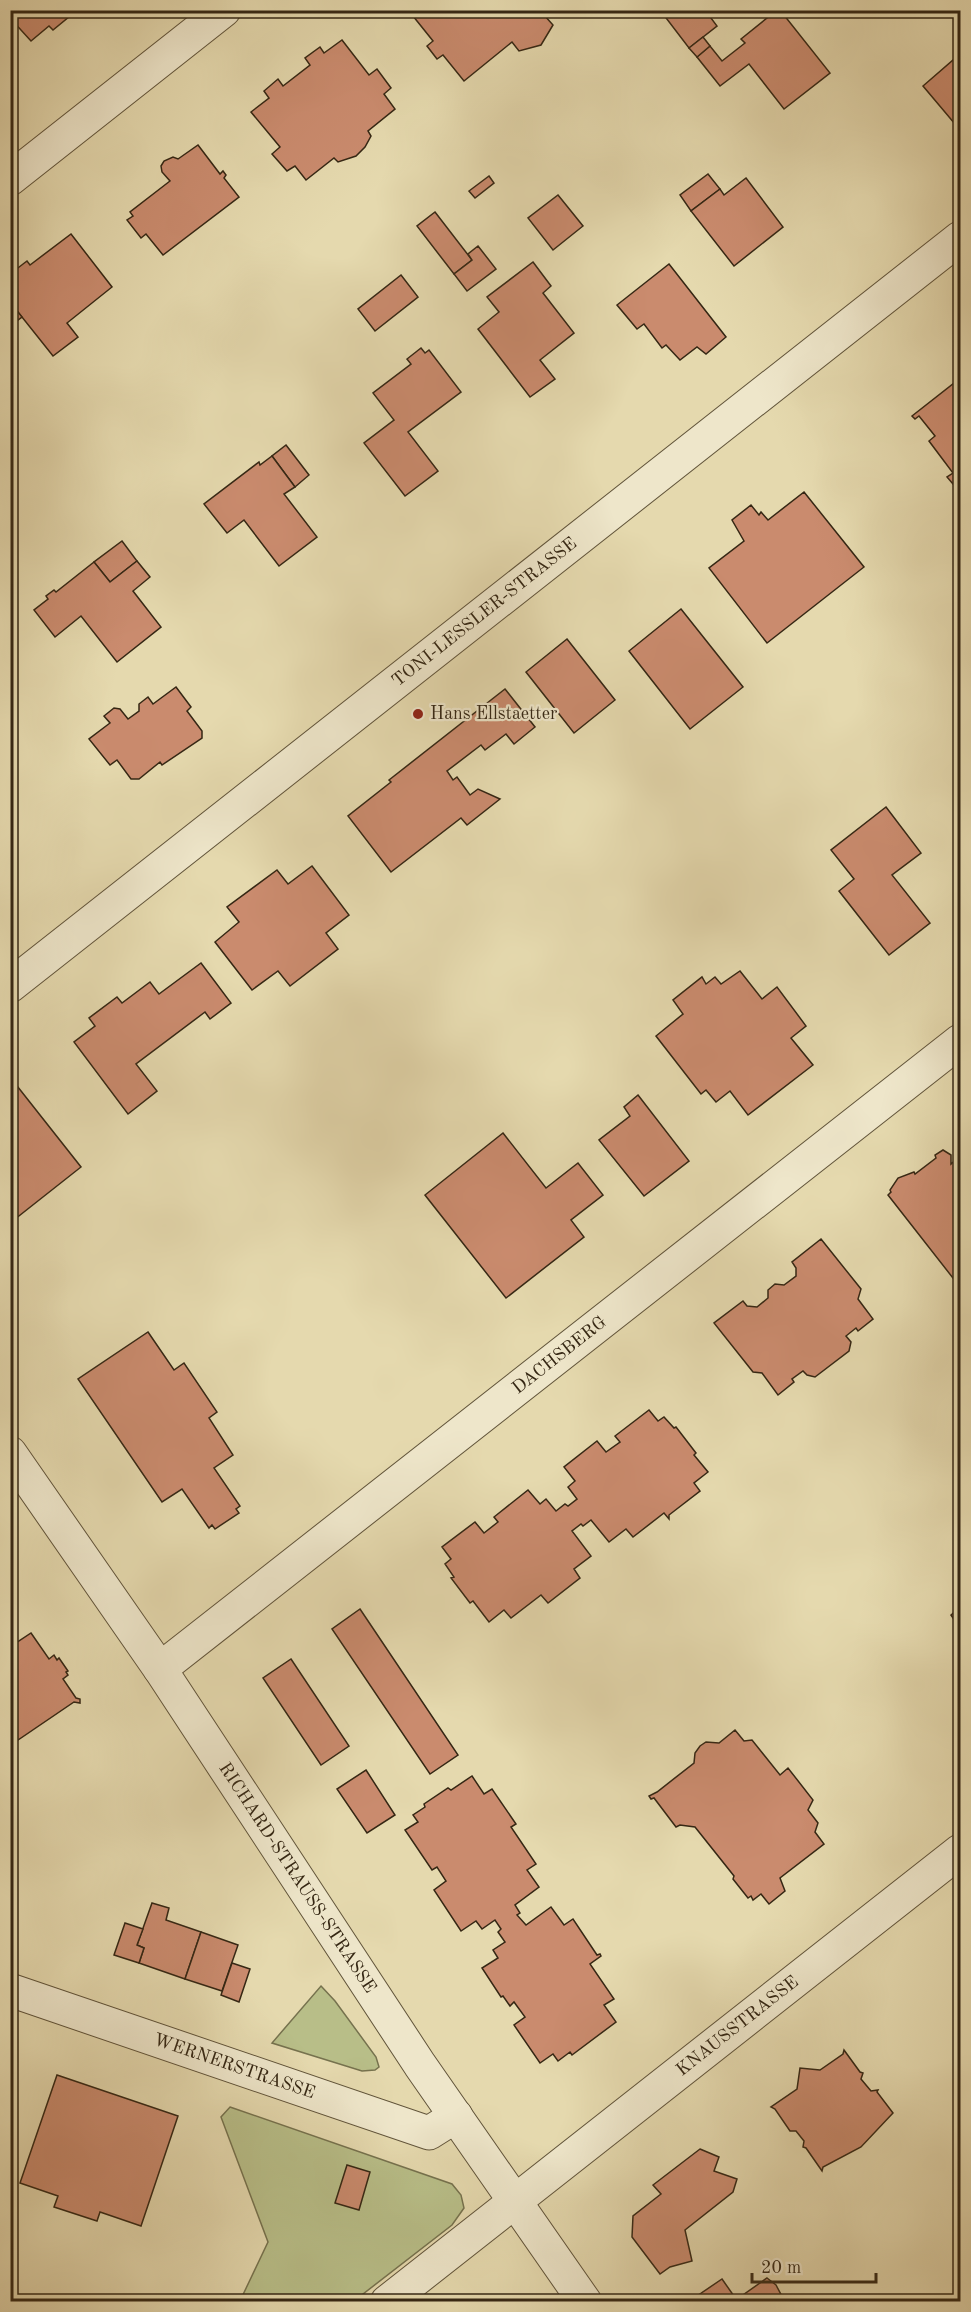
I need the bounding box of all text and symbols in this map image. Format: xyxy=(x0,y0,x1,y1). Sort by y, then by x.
street label: TONI-LESSLER-STRASSE xyxy=(389,534,580,690)
place label: Hans Ellstaetter xyxy=(430,705,558,723)
marker: Hans Ellstaetter xyxy=(411,707,425,721)
street label: DACHSBERG xyxy=(509,1313,610,1398)
street label: RICHARD-STRAUSS-STRASSE xyxy=(215,1760,379,1996)
street label: KNAUSSTRASSE xyxy=(673,1973,802,2080)
street label: WERNERSTRASSE xyxy=(151,2031,317,2102)
scale bar xyxy=(752,2246,876,2284)
text: 20 m xyxy=(761,2259,801,2277)

